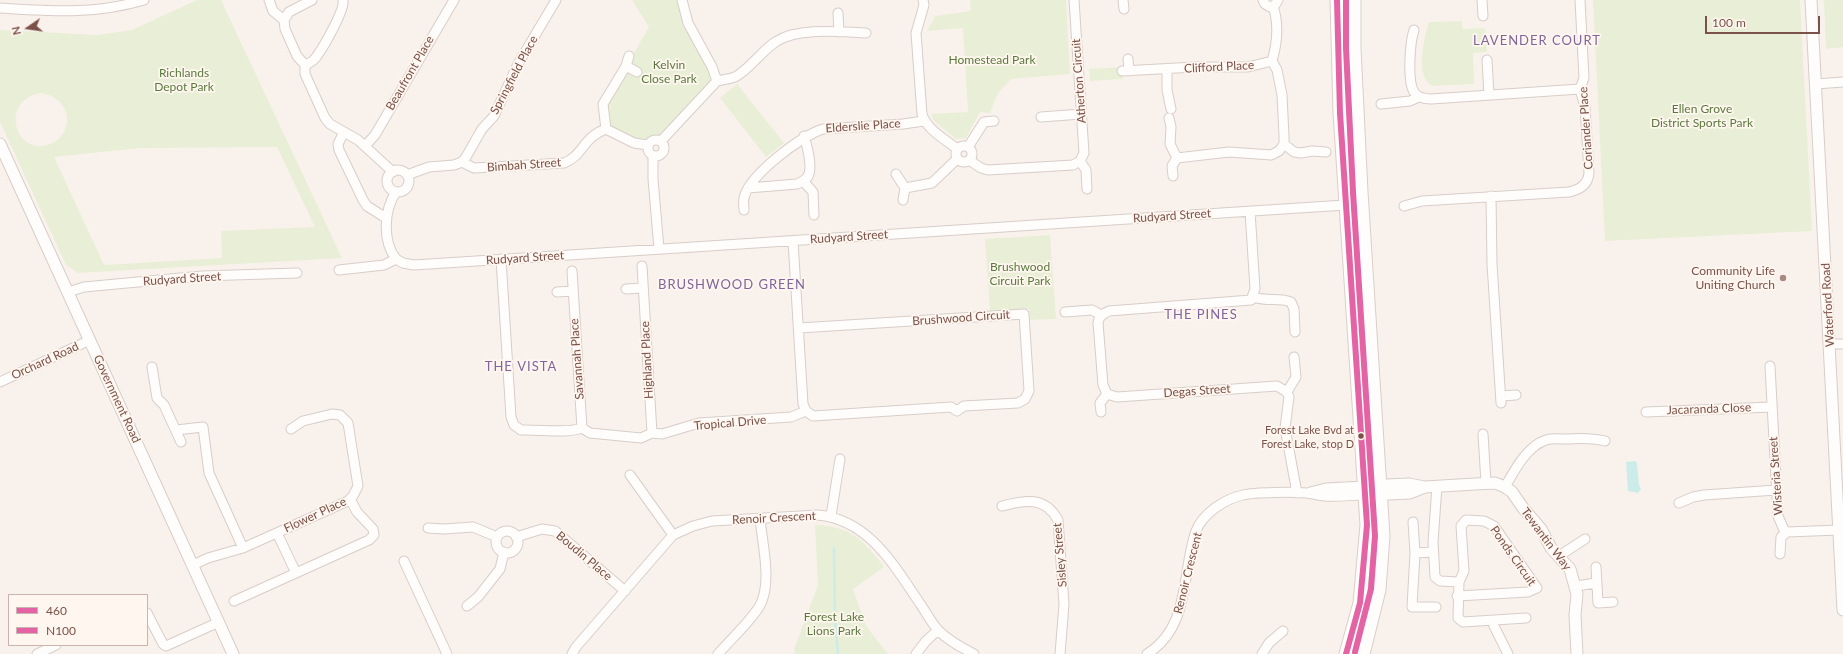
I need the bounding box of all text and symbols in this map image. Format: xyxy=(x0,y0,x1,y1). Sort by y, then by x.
north arrow xyxy=(8,8,48,48)
scale bar xyxy=(1707,8,1822,34)
text: 100 m xyxy=(1712,15,1746,30)
text: N xyxy=(9,25,23,36)
street label: Beaufront Place xyxy=(383,33,437,113)
street label: Springfield Place xyxy=(487,33,541,117)
district label: LAVENDER COURT xyxy=(1473,33,1601,49)
street label: Atherton Circuit xyxy=(1069,38,1089,124)
park label: Homestead Park xyxy=(949,53,1035,67)
park label: Kelvin Close Park xyxy=(641,58,697,86)
street label: Clifford Place xyxy=(1184,58,1254,76)
park label: Richlands Depot Park xyxy=(154,66,214,94)
street label: Coriander Place xyxy=(1576,86,1596,170)
park label: Ellen Grove District Sports Park xyxy=(1651,102,1753,130)
street label: Elderslie Place xyxy=(825,116,901,136)
street label: Bimbah Street xyxy=(486,155,562,175)
street label: Rudyard Street xyxy=(1132,206,1212,226)
street label: Rudyard Street xyxy=(809,227,889,247)
street label: Rudyard Street xyxy=(485,248,565,268)
park label: Brushwood Circuit Park xyxy=(989,260,1051,288)
street label: Waterford Road xyxy=(1819,263,1837,347)
place label: Community Life Uniting Church xyxy=(1691,264,1775,292)
street label: Rudyard Street xyxy=(142,269,222,289)
marker: Community Life Uniting Church xyxy=(1778,273,1788,283)
district label: BRUSHWOOD GREEN xyxy=(658,277,806,293)
street label: Brushwood Circuit xyxy=(912,307,1010,329)
district label: THE PINES xyxy=(1164,307,1238,323)
street label: Savannah Place xyxy=(567,318,587,400)
street label: Highland Place xyxy=(638,321,656,399)
street label: Orchard Road xyxy=(9,339,81,383)
street label: Government Road xyxy=(90,353,144,445)
district label: THE VISTA xyxy=(485,359,557,375)
street label: Degas Street xyxy=(1163,381,1231,401)
street label: Jacaranda Close xyxy=(1667,400,1751,418)
street label: Tropical Drive xyxy=(693,413,767,433)
place label: Forest Lake Bvd at Forest Lake, stop D xyxy=(1261,423,1354,449)
marker: Forest Lake Bvd at Forest Lake, stop D xyxy=(1356,431,1366,441)
street label: Wisteria Street xyxy=(1766,436,1786,516)
street label: Flower Place xyxy=(281,494,349,536)
street label: Tewantin Way xyxy=(1518,505,1574,573)
street label: Renoir Crescent xyxy=(732,509,816,527)
street label: Sisley Street xyxy=(1050,522,1070,588)
street label: Ponds Circuit xyxy=(1487,523,1539,589)
street label: Boudin Place xyxy=(553,528,615,584)
street label: Renoir Crescent xyxy=(1171,531,1205,615)
legend xyxy=(8,594,148,646)
text: 460 xyxy=(46,603,67,618)
park label: Forest Lake Lions Park xyxy=(804,610,864,638)
text: N100 xyxy=(46,623,76,638)

